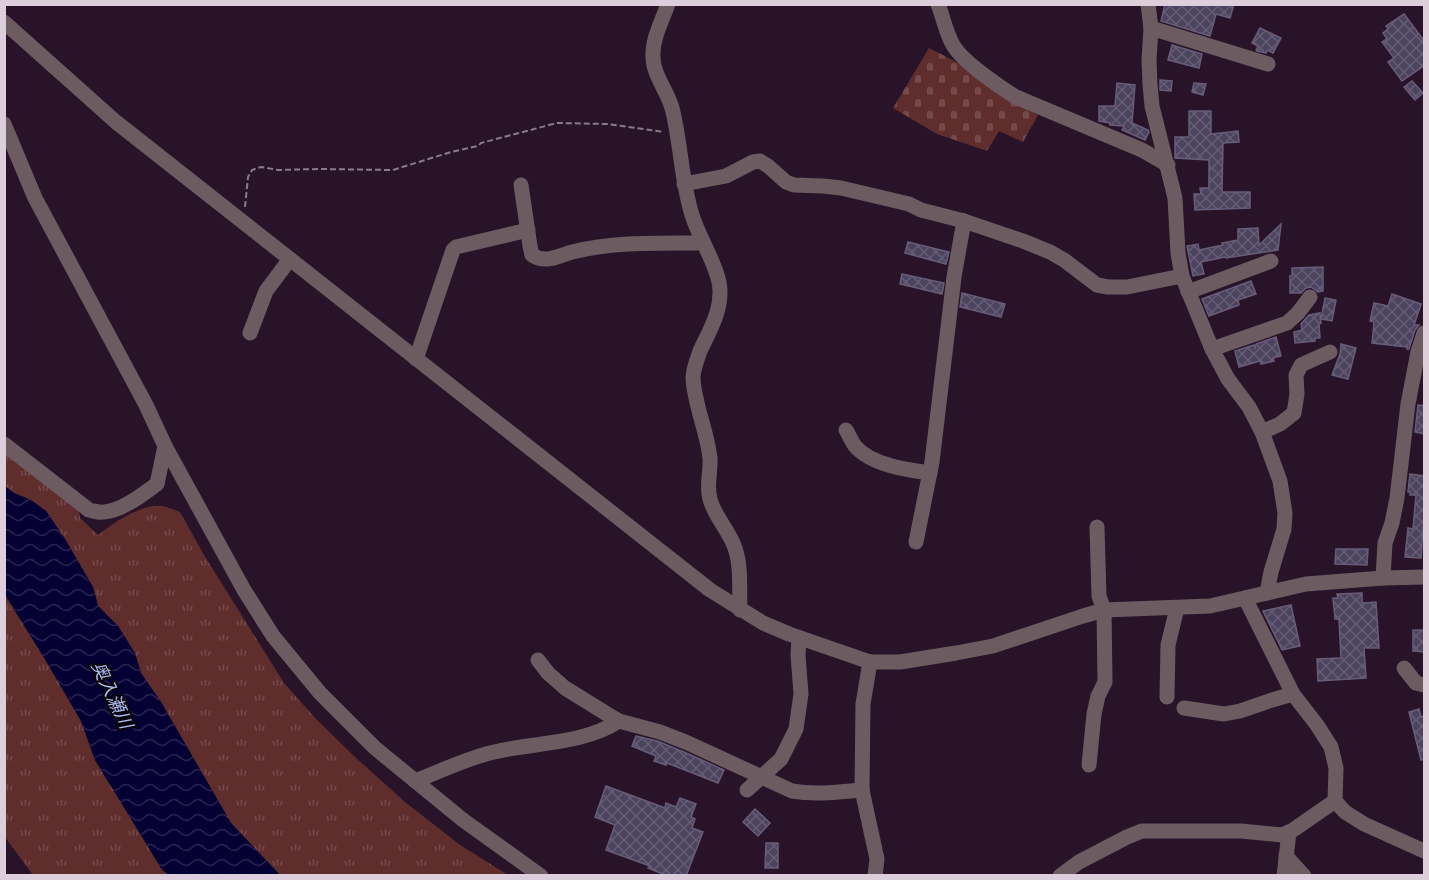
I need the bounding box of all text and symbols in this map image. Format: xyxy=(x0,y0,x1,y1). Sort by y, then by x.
water label: 奥入瀬川 xyxy=(87,656,142,734)

